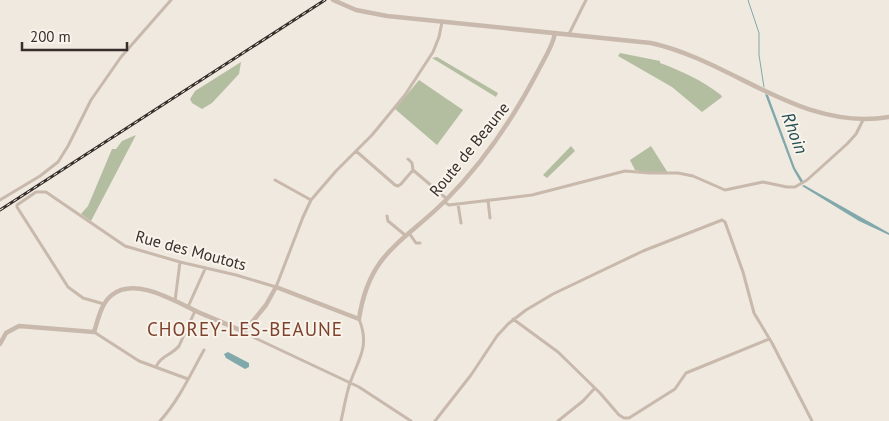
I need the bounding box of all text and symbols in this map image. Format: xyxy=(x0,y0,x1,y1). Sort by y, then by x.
scale bar xyxy=(22,20,128,52)
text: 200 m xyxy=(30,27,71,46)
street label: Route de Beaune xyxy=(425,98,513,200)
water label: Rhoin xyxy=(777,109,813,157)
street label: Rue des Moutots xyxy=(133,226,249,274)
district label: CHOREY-LES-BEAUNE xyxy=(147,317,343,341)

